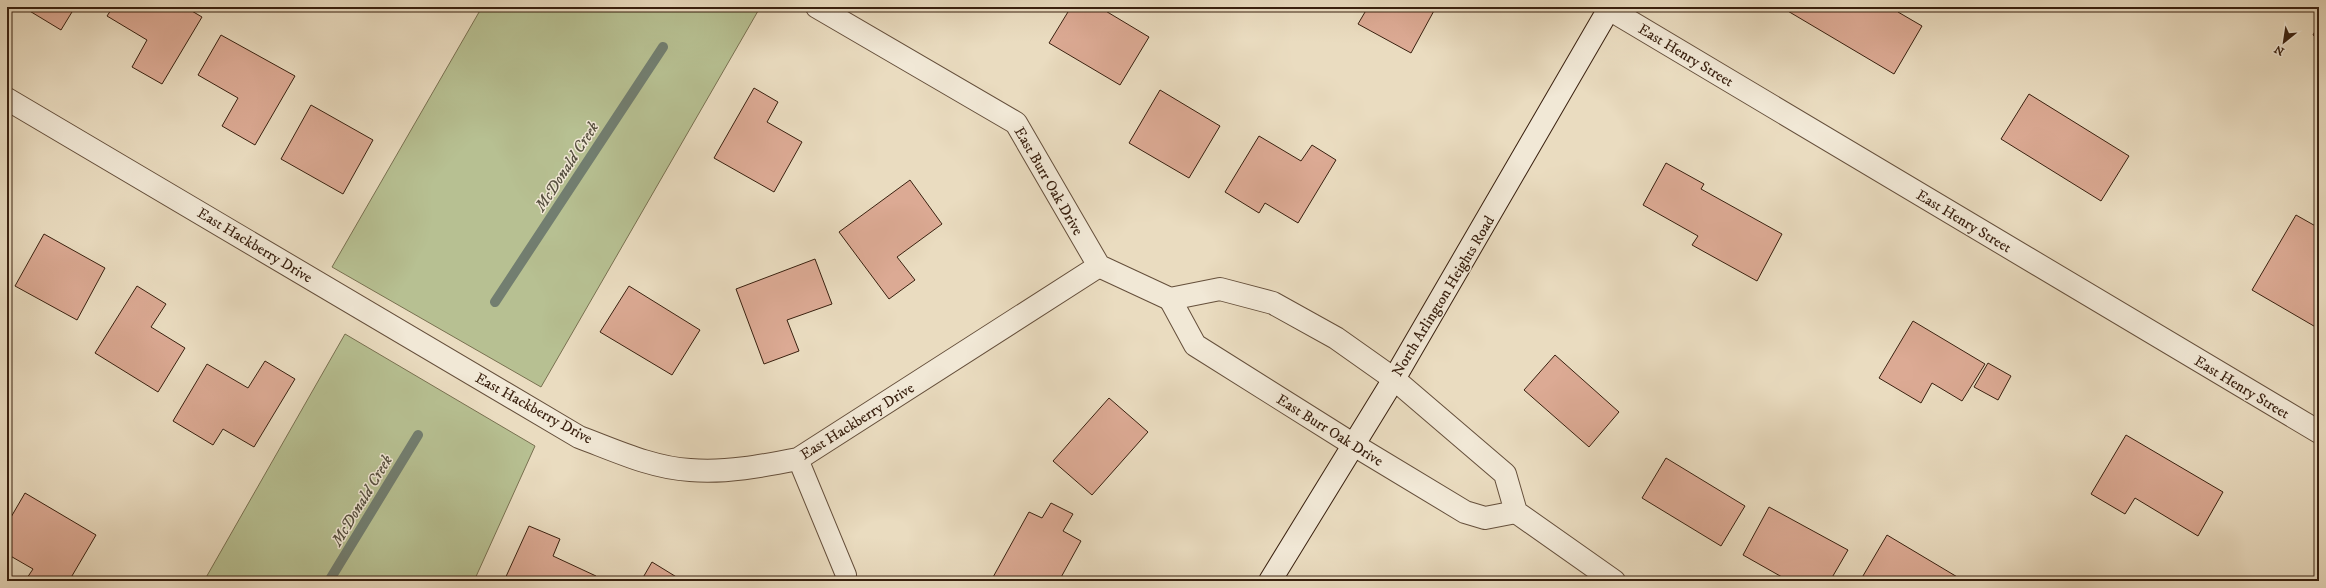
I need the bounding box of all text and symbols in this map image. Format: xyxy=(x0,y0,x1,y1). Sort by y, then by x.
street label: East Henry Street xyxy=(1635,20,1737,91)
north arrow xyxy=(2264,22,2304,62)
text: N xyxy=(2272,41,2287,58)
water label: McDonald Creek xyxy=(530,118,603,216)
street label: East Burr Oak Drive xyxy=(1010,124,1087,239)
street label: East Henry Street xyxy=(1913,186,2015,257)
street label: East Hackberry Drive xyxy=(194,204,316,287)
street label: North Arlington Heights Road xyxy=(1388,212,1499,380)
street label: East Henry Street xyxy=(2191,352,2293,423)
street label: East Hackberry Drive xyxy=(472,368,596,448)
street label: East Hackberry Drive xyxy=(797,379,918,464)
street label: East Burr Oak Drive xyxy=(1273,390,1387,471)
water label: McDonald Creek xyxy=(326,451,397,551)

